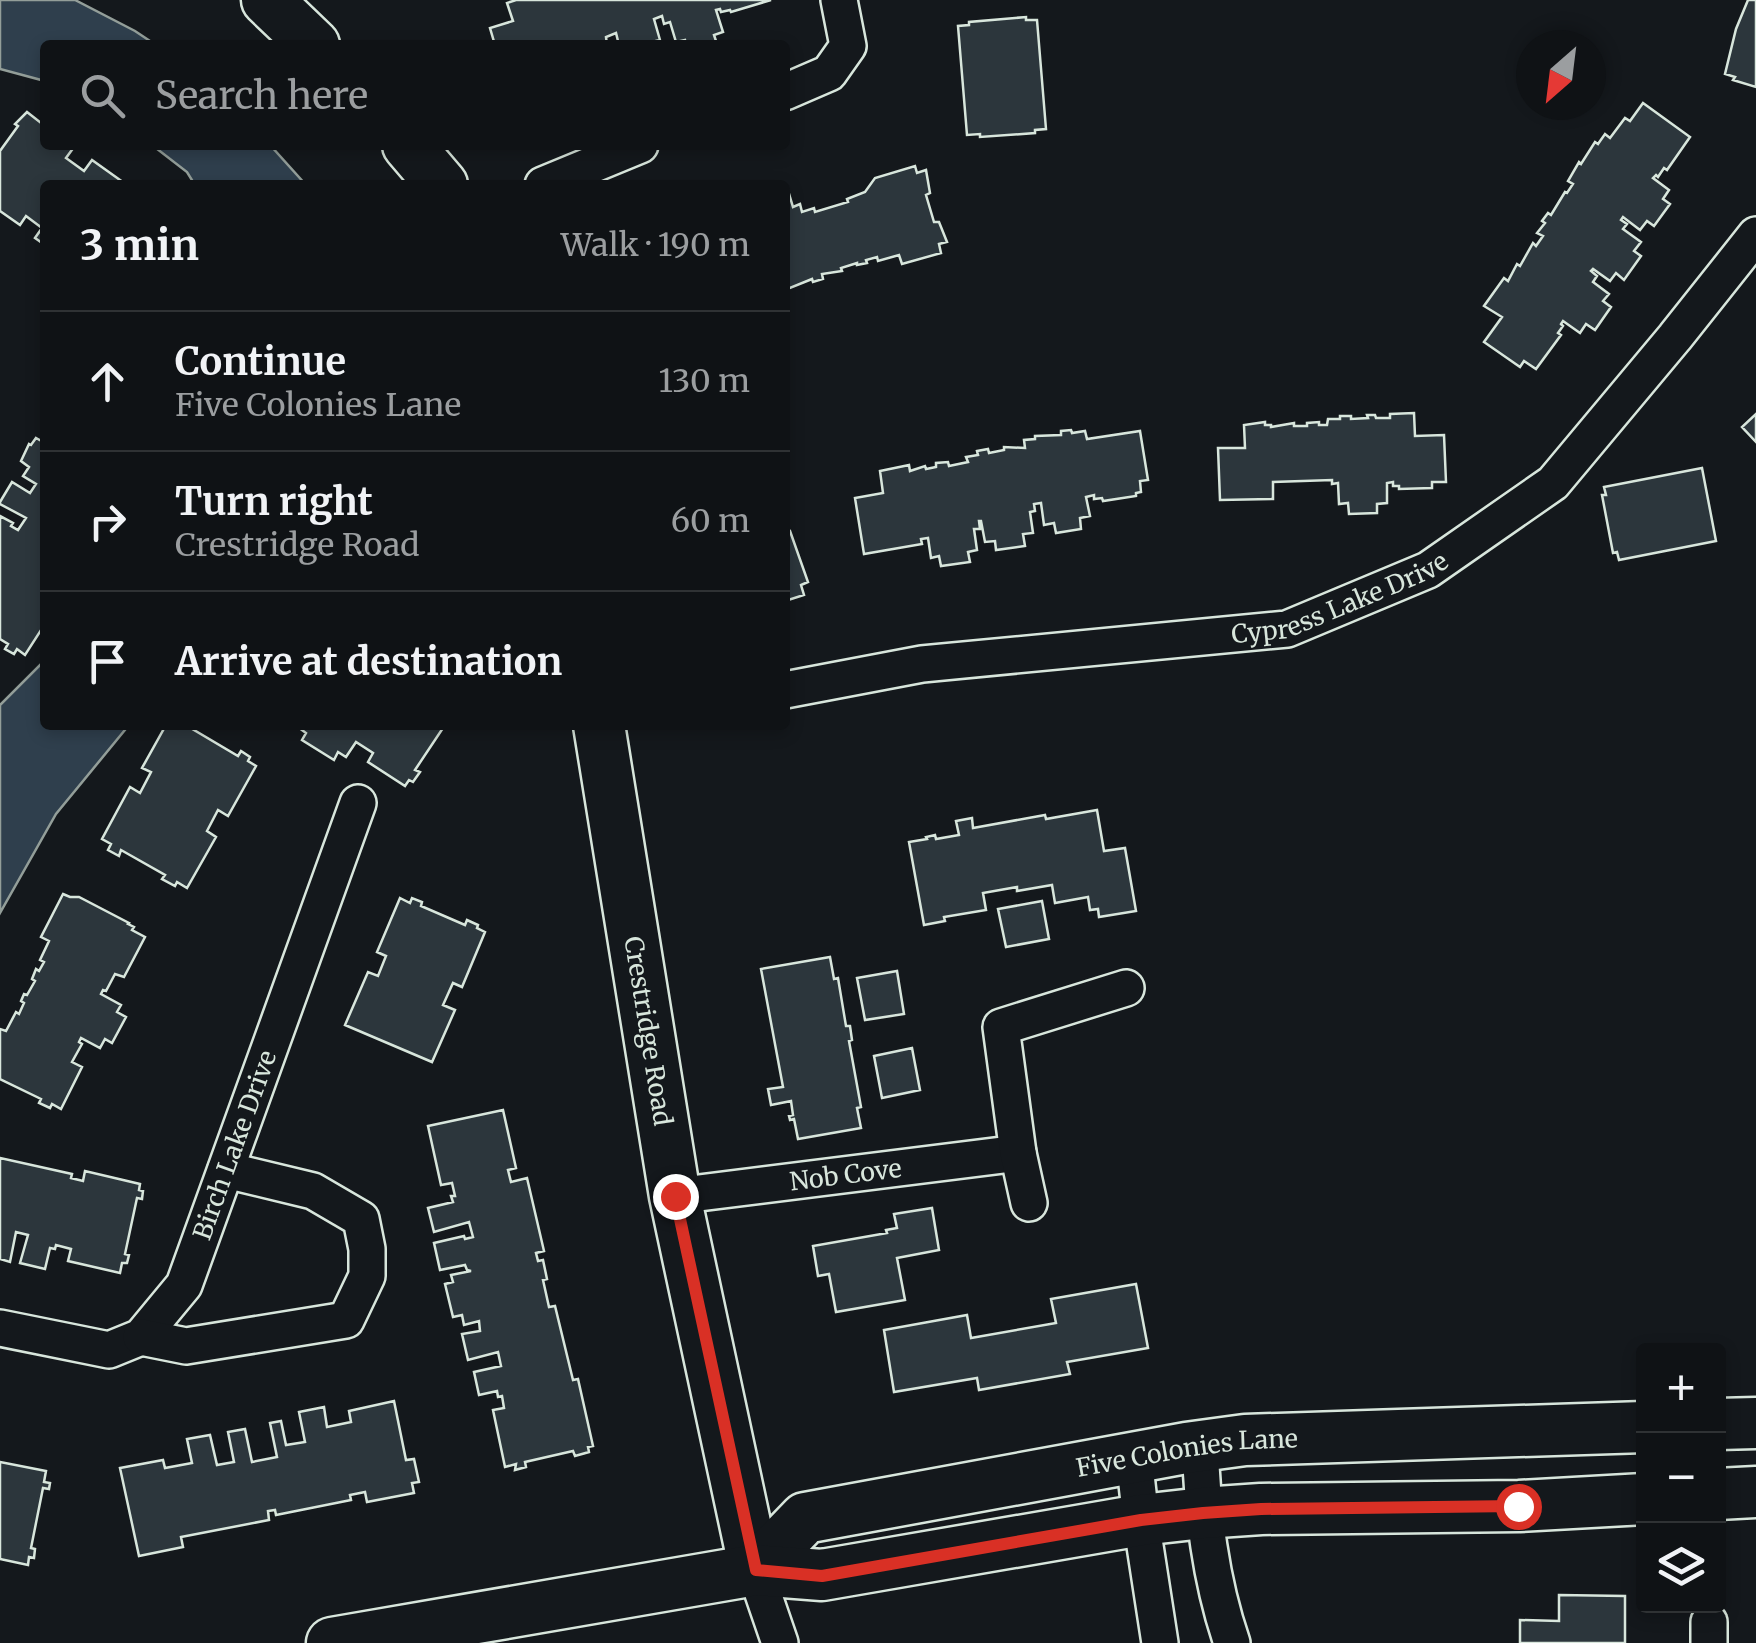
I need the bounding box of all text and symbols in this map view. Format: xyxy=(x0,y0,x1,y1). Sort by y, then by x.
north arrow xyxy=(1516,30,1606,120)
search box xyxy=(40,40,790,150)
icon: search xyxy=(75,68,130,123)
text: Search here xyxy=(155,72,368,119)
text: 3 min xyxy=(80,219,199,271)
text: Walk · 190 m xyxy=(561,225,750,265)
text: Continue xyxy=(175,338,346,385)
icon: ahead xyxy=(80,354,135,409)
text: 130 m xyxy=(658,361,750,401)
text: Five Colonies Lane xyxy=(175,385,461,425)
text: Turn right xyxy=(175,478,373,525)
icon: right xyxy=(80,494,135,549)
text: 60 m xyxy=(671,501,750,541)
text: Crestridge Road xyxy=(175,525,419,565)
street label: Cypress Lake Drive xyxy=(1230,545,1454,650)
icon: arrive xyxy=(80,634,135,689)
text: Arrive at destination xyxy=(175,638,562,685)
street label: Crestridge Road xyxy=(617,934,679,1128)
street label: Birch Lake Drive xyxy=(186,1046,283,1244)
street label: Nob Cove xyxy=(788,1152,903,1197)
route end xyxy=(653,1174,699,1220)
map controls xyxy=(1636,1343,1726,1613)
button: + xyxy=(1636,1343,1726,1433)
street label: Five Colonies Lane xyxy=(1074,1422,1298,1484)
button: − xyxy=(1636,1433,1726,1523)
route start xyxy=(1496,1484,1542,1530)
button: layers xyxy=(1636,1523,1726,1613)

